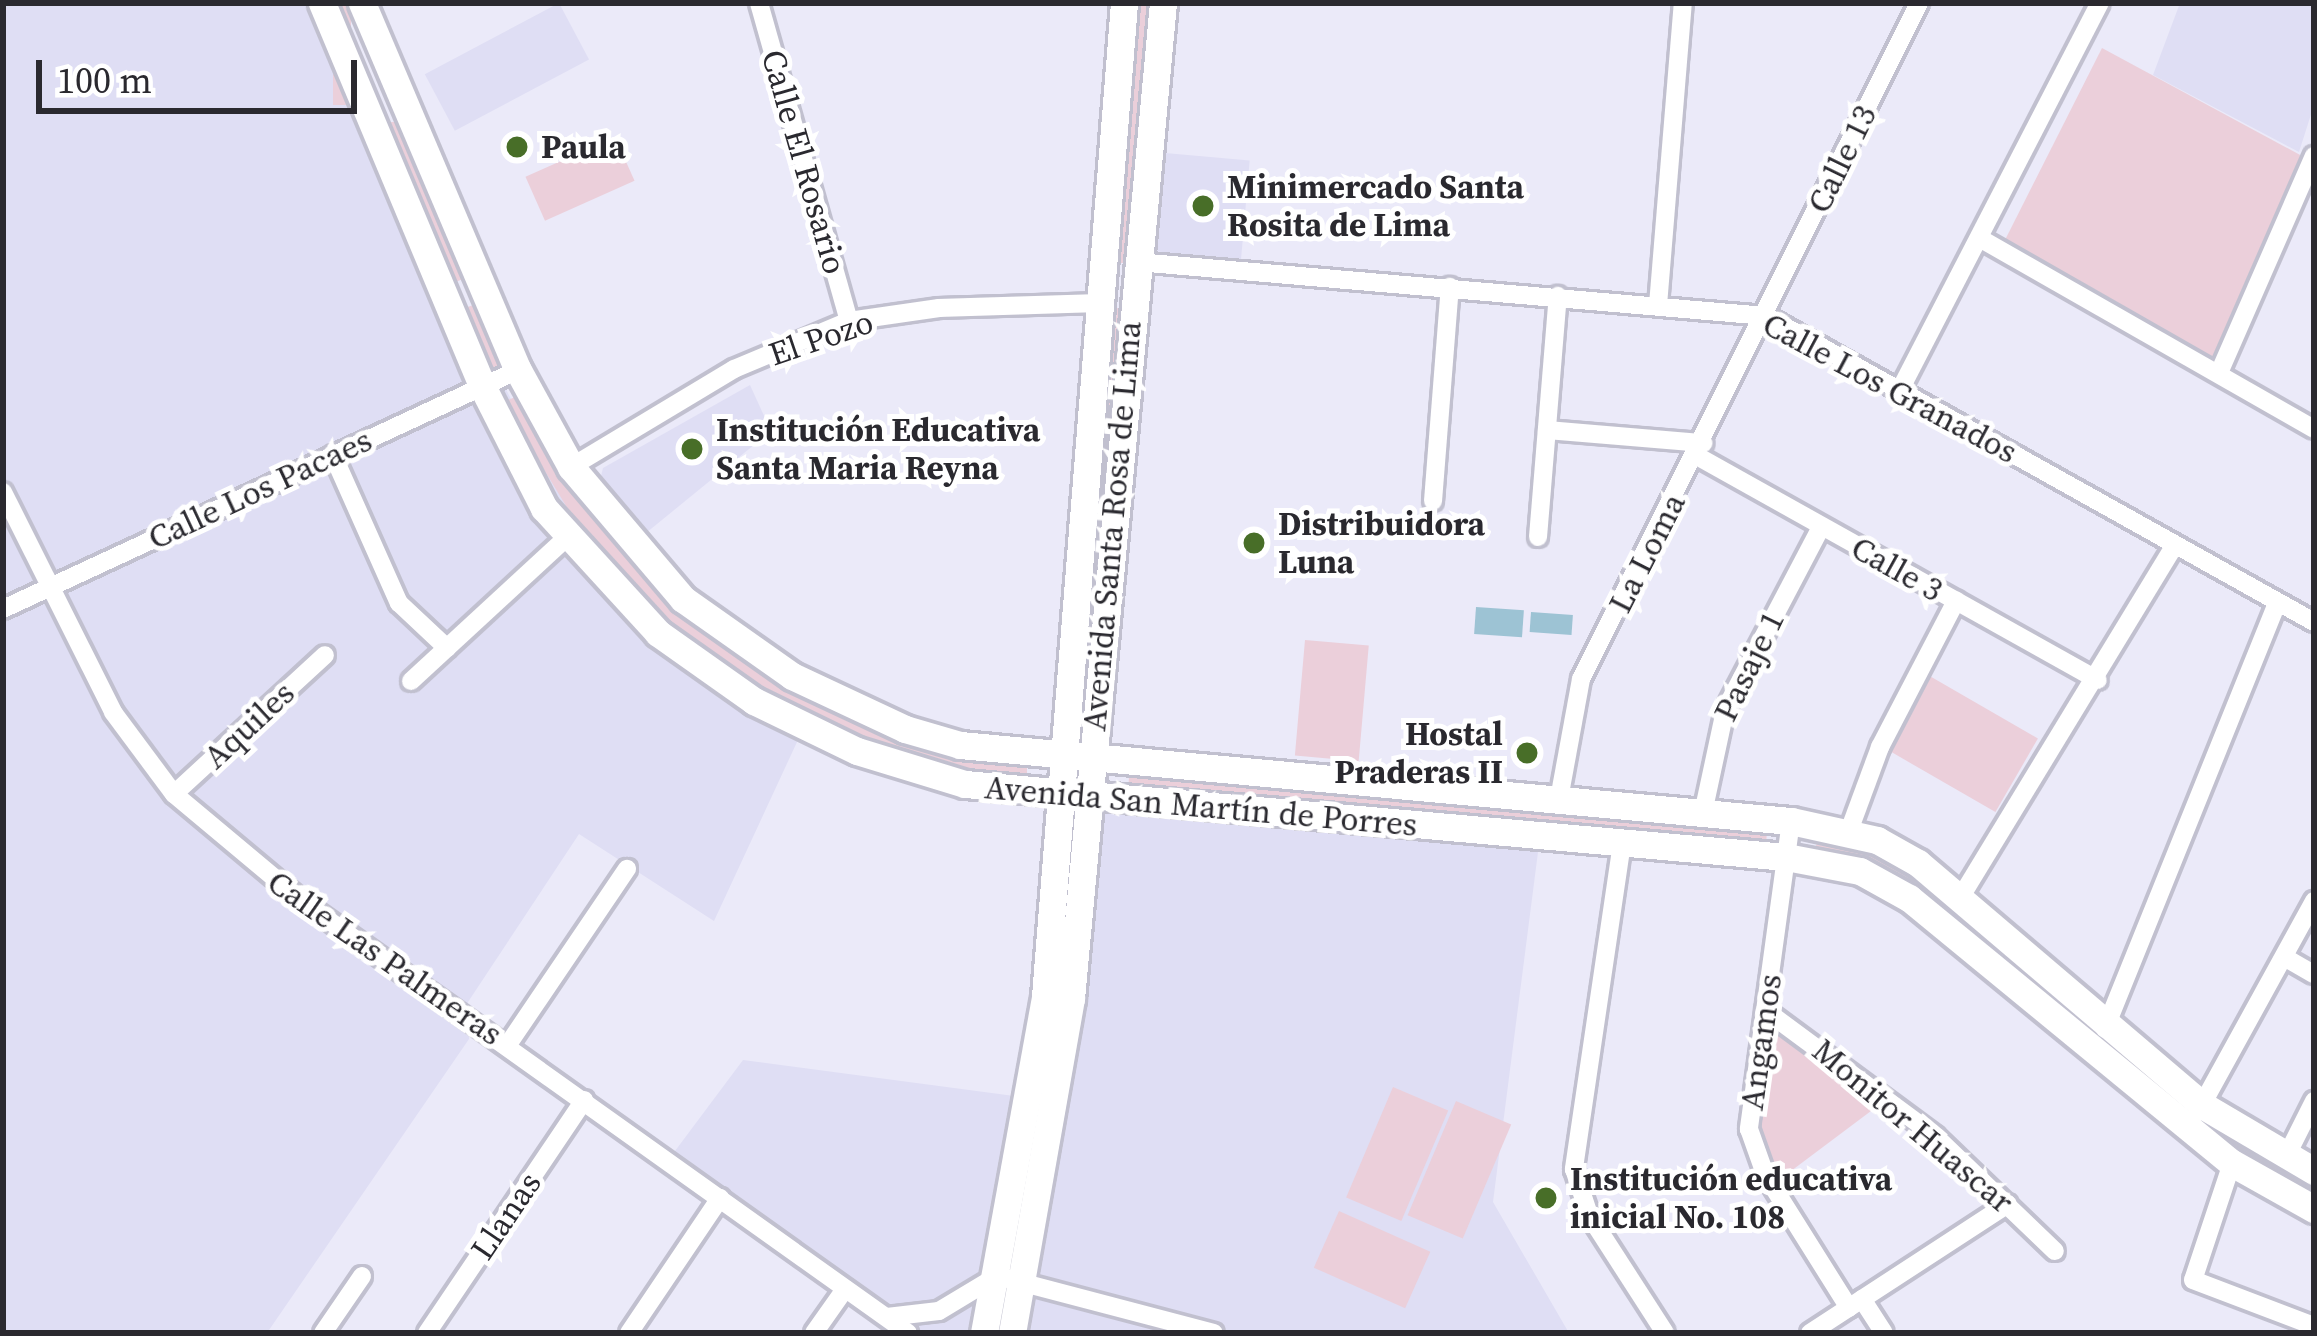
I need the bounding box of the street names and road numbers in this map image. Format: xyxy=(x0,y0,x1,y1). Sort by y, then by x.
street label: Calle El Rosario xyxy=(753,45,855,279)
street label: Calle 13 xyxy=(1799,99,1885,219)
street label: El Pozo xyxy=(764,302,878,374)
street label: Calle Los Granados xyxy=(1756,304,2024,472)
street label: Avenida Santa Rosa de Lima xyxy=(1074,319,1150,733)
street label: Calle Los Pacaes xyxy=(142,420,378,558)
street label: La Loma xyxy=(1600,487,1694,619)
street label: Calle 3 xyxy=(1844,528,1950,610)
street label: Pasaje 1 xyxy=(1705,605,1793,727)
street label: Aquiles xyxy=(195,673,303,777)
street label: Avenida San Martín de Porres xyxy=(983,767,1419,845)
street label: Calle Las Palmeras xyxy=(260,862,510,1054)
street label: Angamos xyxy=(1732,971,1790,1113)
street label: Monitor Huascar xyxy=(1805,1031,2021,1221)
street label: Llanas xyxy=(462,1165,550,1267)

